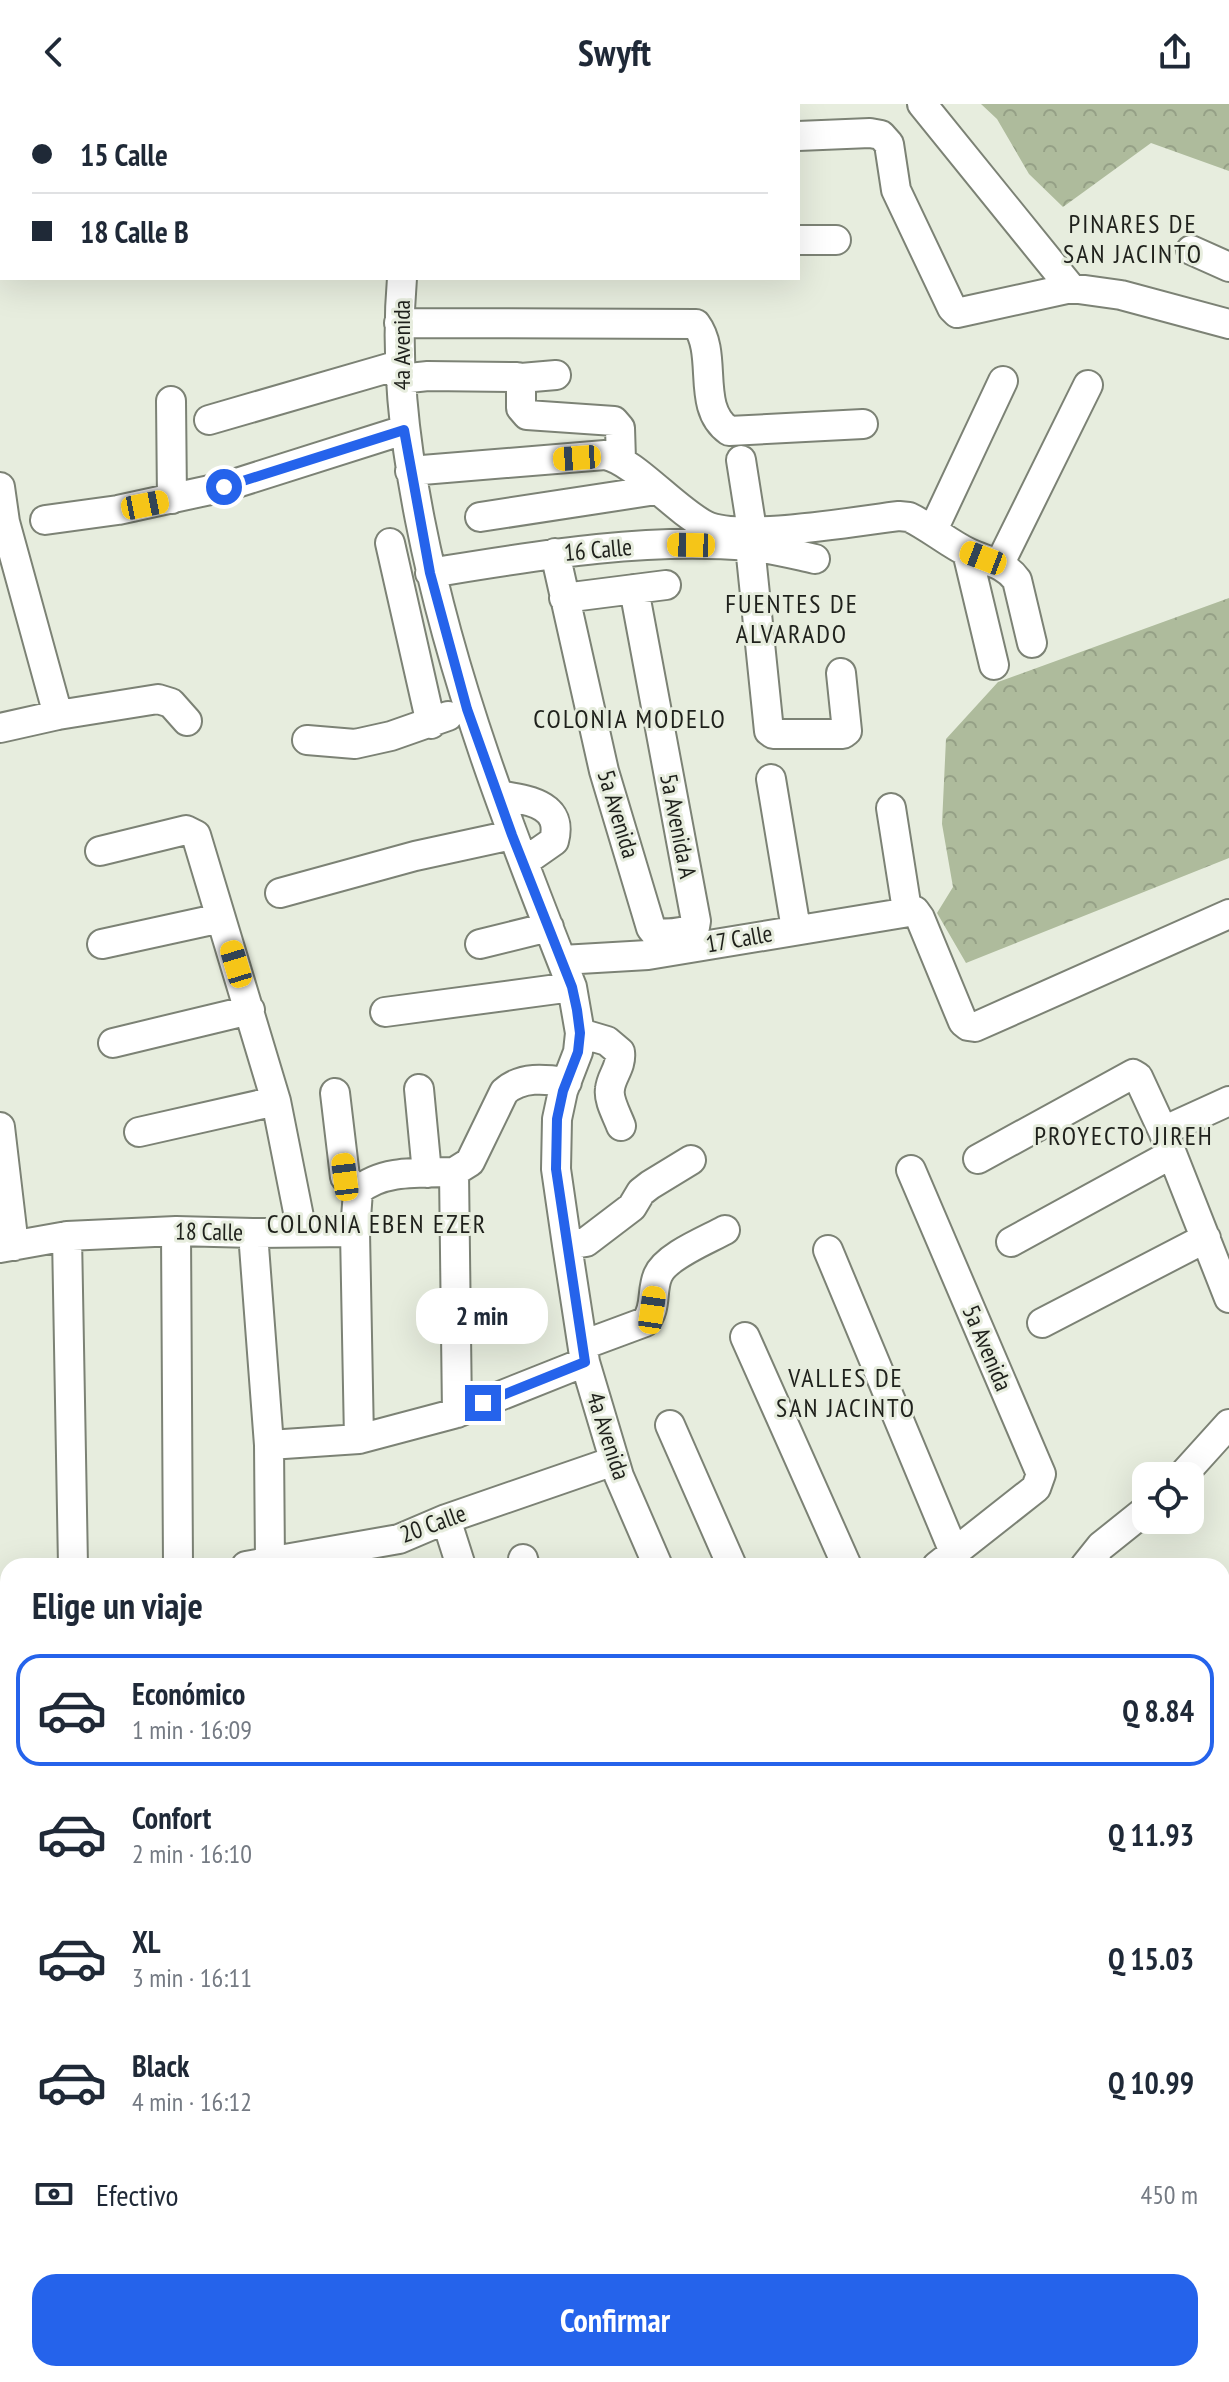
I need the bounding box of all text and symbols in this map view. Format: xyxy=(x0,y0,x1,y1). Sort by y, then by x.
text: Swyft xyxy=(578,29,651,76)
icon: back xyxy=(32,30,76,74)
icon: share xyxy=(1153,30,1197,74)
text: 15 Calle xyxy=(80,135,168,174)
district label: PINARES DE SAN JACINTO xyxy=(1063,207,1203,270)
text: 18 Calle B xyxy=(80,212,189,251)
street label: 4a Avenida xyxy=(386,300,417,390)
car xyxy=(552,444,602,472)
route start xyxy=(206,469,242,505)
car xyxy=(119,489,171,521)
street label: 16 Calle xyxy=(563,531,633,568)
car xyxy=(667,533,715,557)
car xyxy=(956,538,1010,578)
district label: FUENTES DE ALVARADO xyxy=(725,587,859,650)
district label: COLONIA MODELO xyxy=(533,702,727,735)
street label: 5a Avenida xyxy=(590,766,647,862)
street label: 5a Avenida A xyxy=(653,771,704,882)
street label: 17 Calle xyxy=(703,917,775,960)
car xyxy=(218,938,254,990)
district label: PROYECTO JIREH xyxy=(1034,1119,1214,1152)
car xyxy=(330,1152,360,1202)
district label: COLONIA EBEN EZER xyxy=(267,1207,487,1240)
street label: 18 Calle xyxy=(175,1215,243,1248)
car xyxy=(637,1285,667,1335)
callout: 2 min xyxy=(417,1287,549,1343)
text: 2 min xyxy=(456,1299,508,1332)
street label: 5a Avenida xyxy=(956,1300,1019,1395)
district label: VALLES DE SAN JACINTO xyxy=(776,1361,916,1424)
route end xyxy=(465,1385,501,1421)
street label: 4a Avenida xyxy=(580,1388,637,1484)
map controls xyxy=(1132,1462,1204,1534)
button: locate xyxy=(1132,1462,1204,1534)
street label: 20 Calle xyxy=(396,1497,470,1550)
text: Elige un viaje xyxy=(32,1582,203,1629)
icon: car xyxy=(36,1674,108,1746)
text: Económico xyxy=(132,1674,245,1713)
text: Q 8.84 xyxy=(1122,1691,1194,1730)
text: 1 min · 16:09 xyxy=(132,1713,252,1746)
icon: car xyxy=(36,1798,108,1870)
text: Confort xyxy=(132,1798,211,1837)
text: Q 11.93 xyxy=(1108,1815,1194,1854)
text: 2 min · 16:10 xyxy=(132,1837,252,1870)
icon: car xyxy=(36,1922,108,1994)
text: XL xyxy=(132,1922,161,1961)
text: Q 15.03 xyxy=(1108,1939,1194,1978)
text: 3 min · 16:11 xyxy=(132,1961,252,1994)
icon: car xyxy=(36,2046,108,2118)
text: Black xyxy=(132,2046,189,2085)
text: Q 10.99 xyxy=(1108,2063,1194,2102)
text: 4 min · 16:12 xyxy=(132,2085,252,2118)
icon: cash xyxy=(32,2172,76,2216)
text: Efectivo xyxy=(96,2175,179,2214)
text: 450 m xyxy=(1140,2178,1198,2211)
button: Confirmar xyxy=(32,2274,1198,2366)

